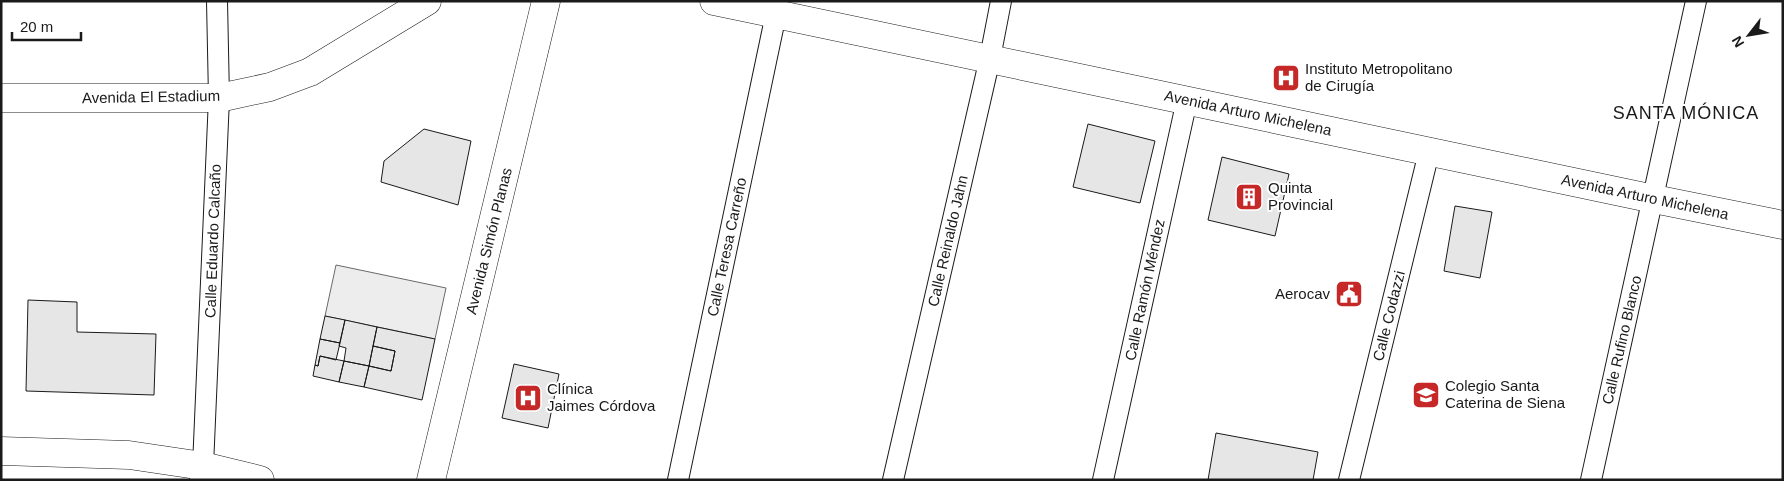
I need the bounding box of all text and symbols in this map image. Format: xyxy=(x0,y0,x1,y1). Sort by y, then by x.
scale bar xyxy=(12,10,81,42)
north arrow xyxy=(1724,10,1774,60)
text: 20 m xyxy=(20,18,53,35)
text: N xyxy=(1728,33,1747,50)
place label: Instituto Metropolitano de Cirugía xyxy=(1305,60,1453,94)
hospital icon: Instituto Metropolitano de Cirugía xyxy=(1271,63,1301,93)
street label: Avenida Arturo Michelena xyxy=(1163,86,1334,139)
street label: Avenida El Estadium xyxy=(82,87,220,106)
district label: SANTA MÓNICA xyxy=(1613,102,1759,123)
street label: Calle Eduardo Calcaño xyxy=(201,164,224,318)
street label: Avenida Simón Planas xyxy=(462,166,515,316)
street label: Avenida Arturo Michelena xyxy=(1560,170,1731,223)
street label: Calle Reinaldo Jahn xyxy=(924,174,971,308)
street label: Calle Teresa Carreño xyxy=(703,176,750,318)
place label: Quinta Provincial xyxy=(1268,179,1333,213)
building icon: Quinta Provincial xyxy=(1234,182,1264,212)
street label: Calle Ramón Méndez xyxy=(1121,218,1168,362)
street label: Calle Codazzi xyxy=(1369,269,1408,363)
street label: Calle Rufino Blanco xyxy=(1598,274,1645,406)
public building icon: Aerocav xyxy=(1334,279,1364,309)
place label: Aerocav xyxy=(1275,285,1330,302)
place label: Colegio Santa Caterina de Siena xyxy=(1445,377,1566,411)
place label: Clínica Jaimes Córdova xyxy=(547,380,656,414)
school or university icon: Colegio Santa Caterina de Siena xyxy=(1411,380,1441,410)
hospital icon: Clínica Jaimes Córdova xyxy=(513,383,543,413)

